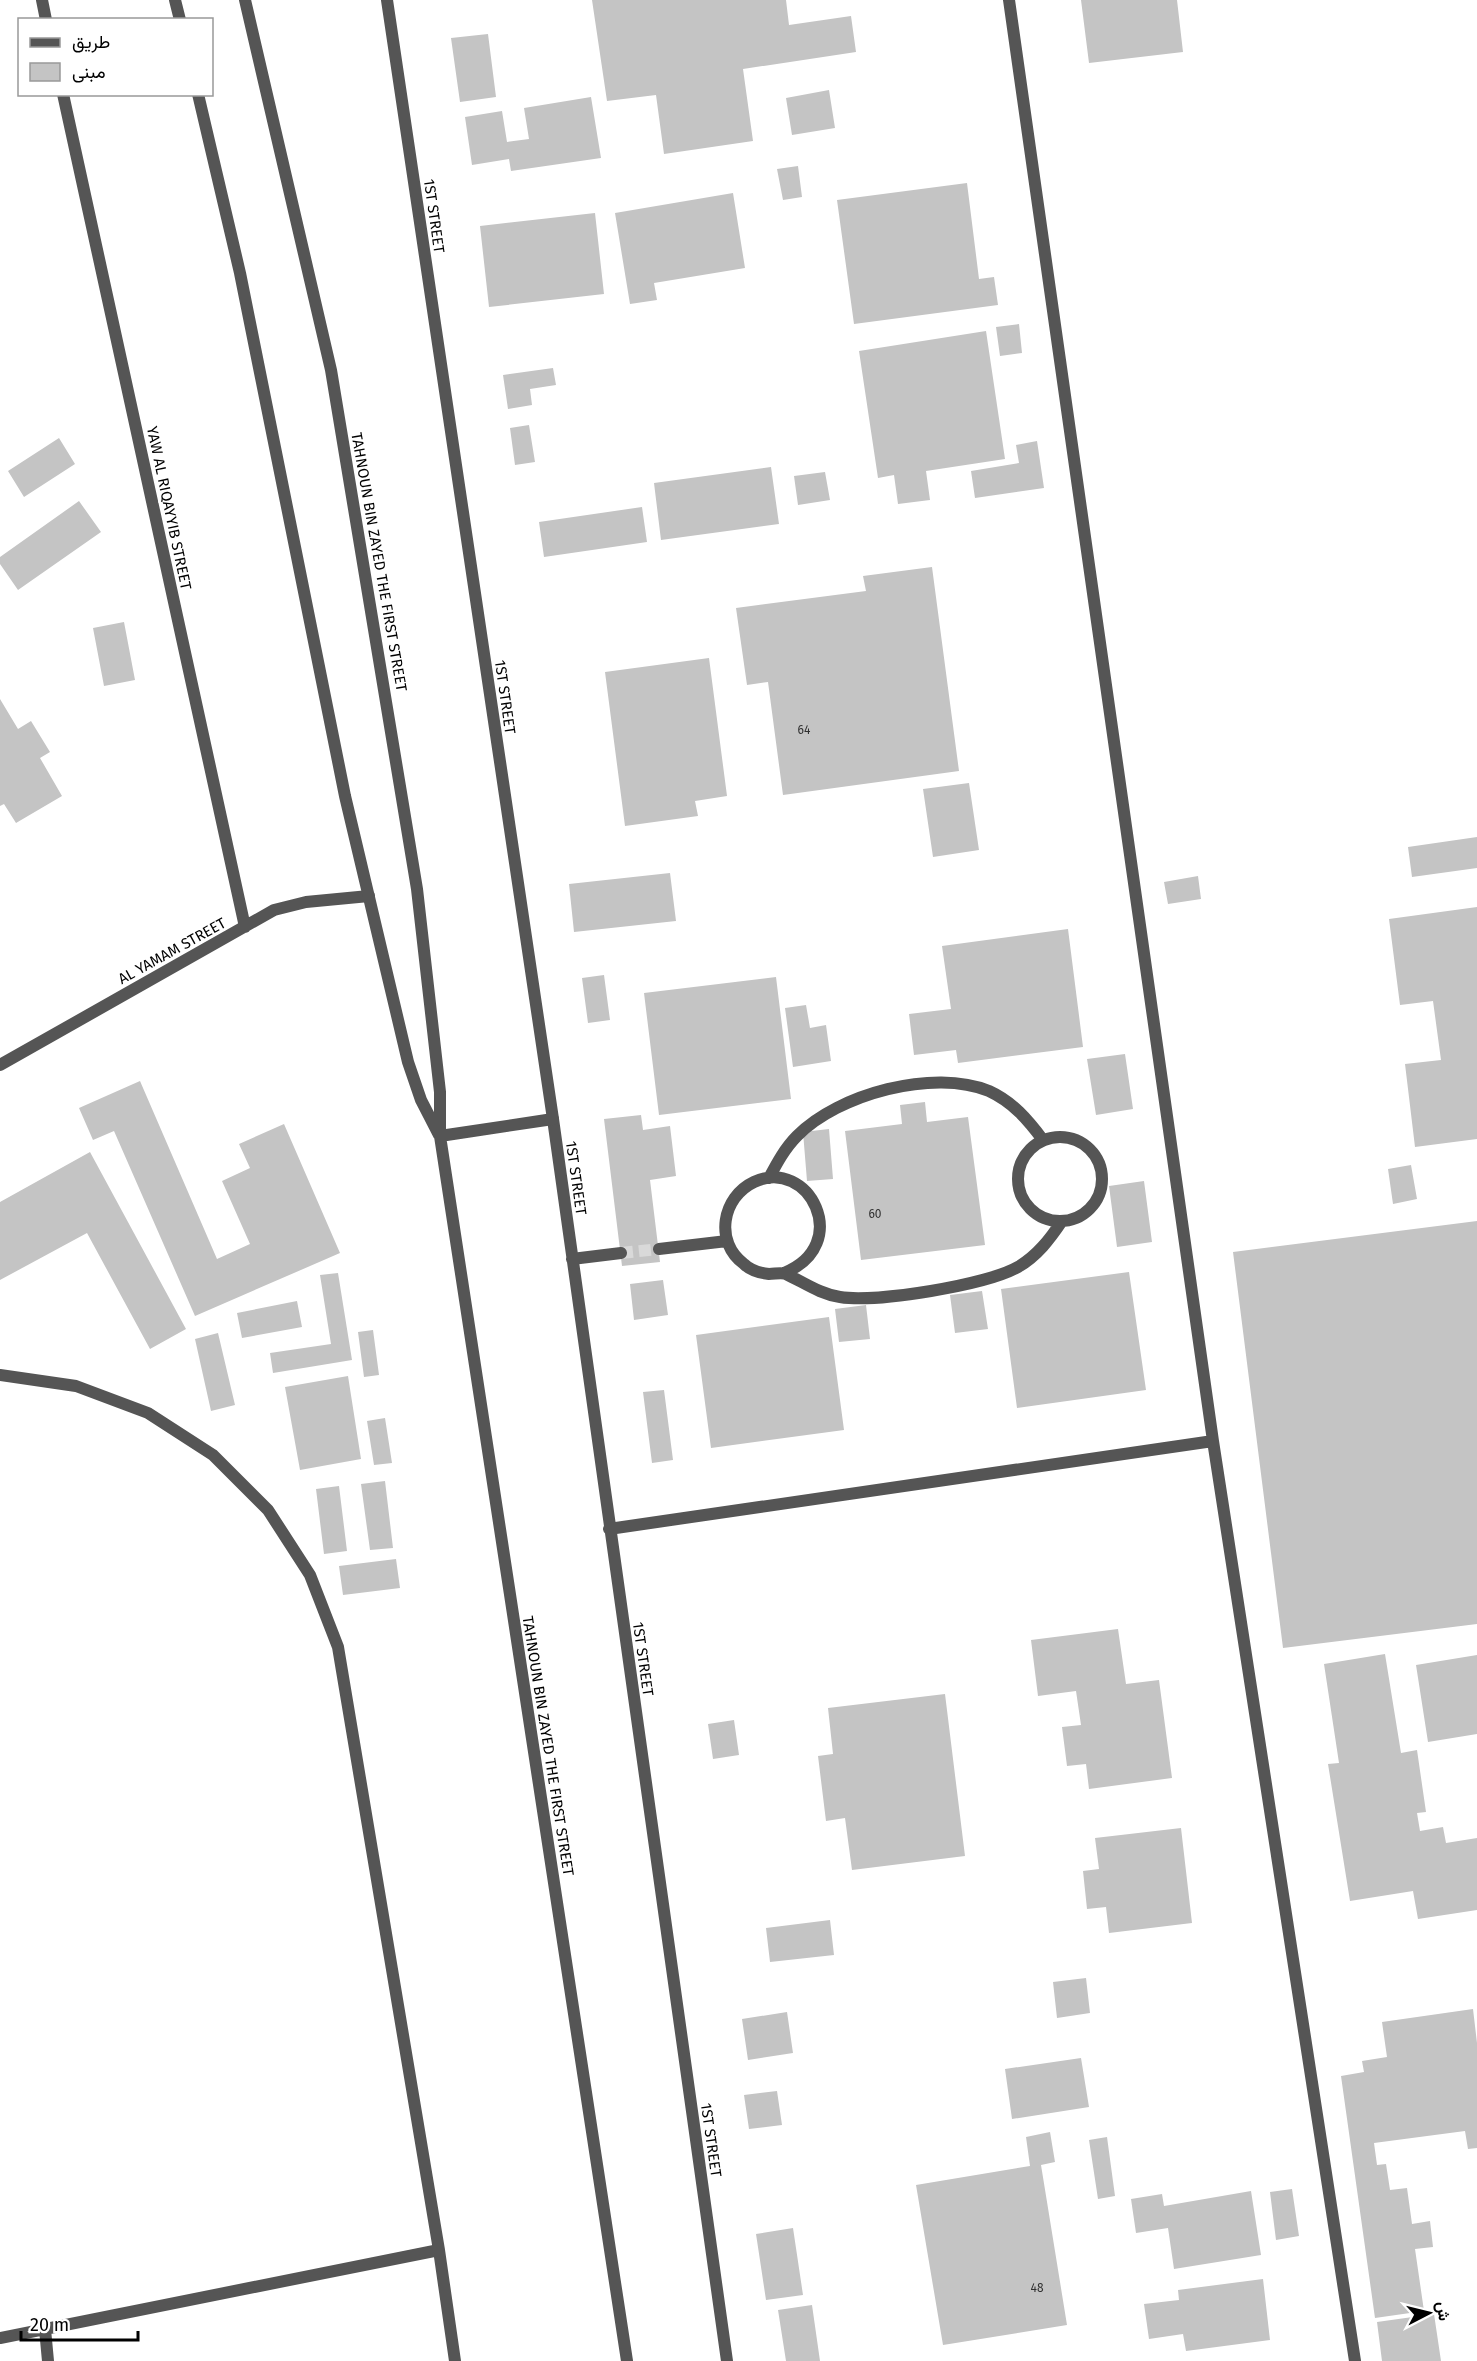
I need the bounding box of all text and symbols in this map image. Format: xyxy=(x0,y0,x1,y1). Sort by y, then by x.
legend xyxy=(18,18,213,96)
text: طريق xyxy=(72,31,110,53)
text: مبنى xyxy=(72,61,106,83)
street label: 1ST STREET xyxy=(420,178,448,254)
street label: YAW AL RIQAYYIB STREET xyxy=(143,425,195,592)
street label: TAHNOUN BIN ZAYED THE FIRST STREET xyxy=(347,431,411,693)
street label: 1ST STREET xyxy=(491,659,519,735)
house number: 64 xyxy=(798,723,811,737)
street label: AL YAMAM STREET xyxy=(115,914,229,988)
street label: 1ST STREET xyxy=(562,1140,590,1216)
house number: 60 xyxy=(868,1207,882,1221)
street label: TAHNOUN BIN ZAYED THE FIRST STREET xyxy=(519,1615,577,1877)
street label: 1ST STREET xyxy=(629,1621,657,1697)
street label: 1ST STREET xyxy=(697,2102,725,2178)
house number: 48 xyxy=(1031,2281,1044,2295)
north arrow xyxy=(1399,2283,1459,2343)
text: ش xyxy=(1433,2301,1454,2322)
scale bar xyxy=(21,2304,138,2342)
text: 20 m xyxy=(30,2314,69,2336)

